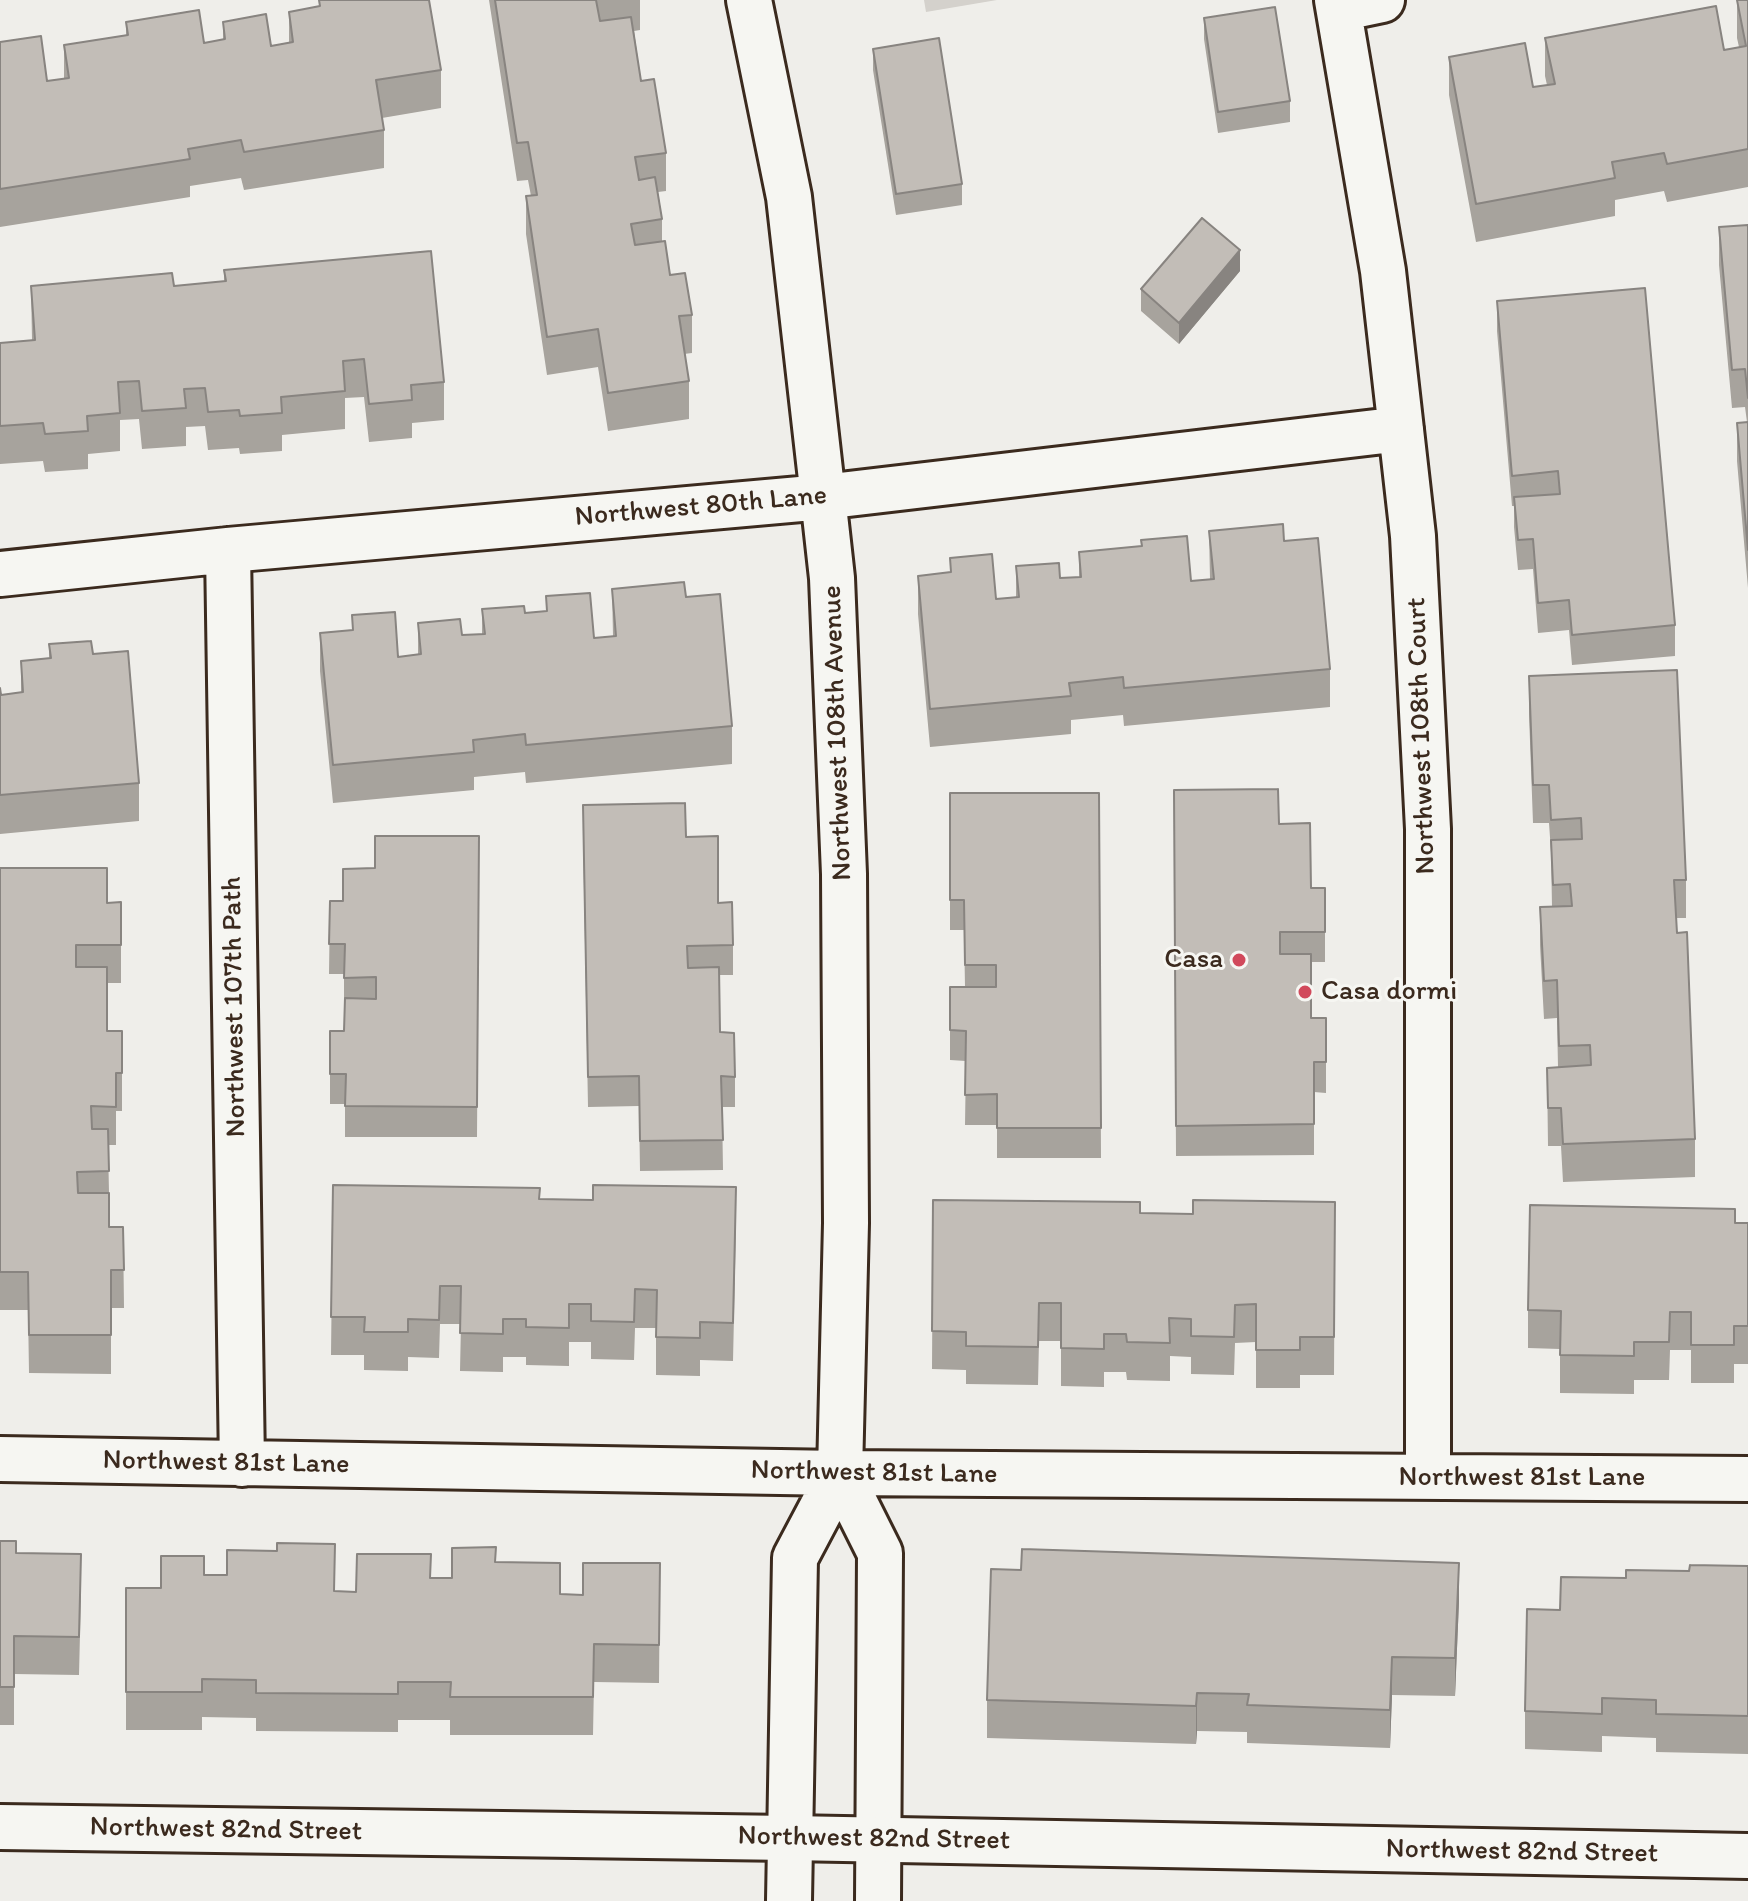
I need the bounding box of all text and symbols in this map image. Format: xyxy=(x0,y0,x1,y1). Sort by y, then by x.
street label: Northwest 80th Lane xyxy=(574,479,828,535)
street label: Northwest 108th Avenue xyxy=(816,585,860,881)
street label: Northwest 108th Court xyxy=(1400,597,1444,875)
street label: Northwest 107th Path xyxy=(216,876,254,1138)
place label: Casa xyxy=(1164,943,1223,977)
marker: Casa xyxy=(1230,951,1248,969)
place label: Casa dormi xyxy=(1321,975,1457,1009)
marker: Casa dormi xyxy=(1296,983,1314,1001)
street label: Northwest 81st Lane xyxy=(102,1444,350,1482)
street label: Northwest 81st Lane xyxy=(750,1454,998,1492)
street label: Northwest 81st Lane xyxy=(1399,1461,1645,1495)
street label: Northwest 82nd Street xyxy=(89,1811,363,1849)
street label: Northwest 82nd Street xyxy=(737,1820,1011,1858)
street label: Northwest 82nd Street xyxy=(1385,1833,1659,1871)

